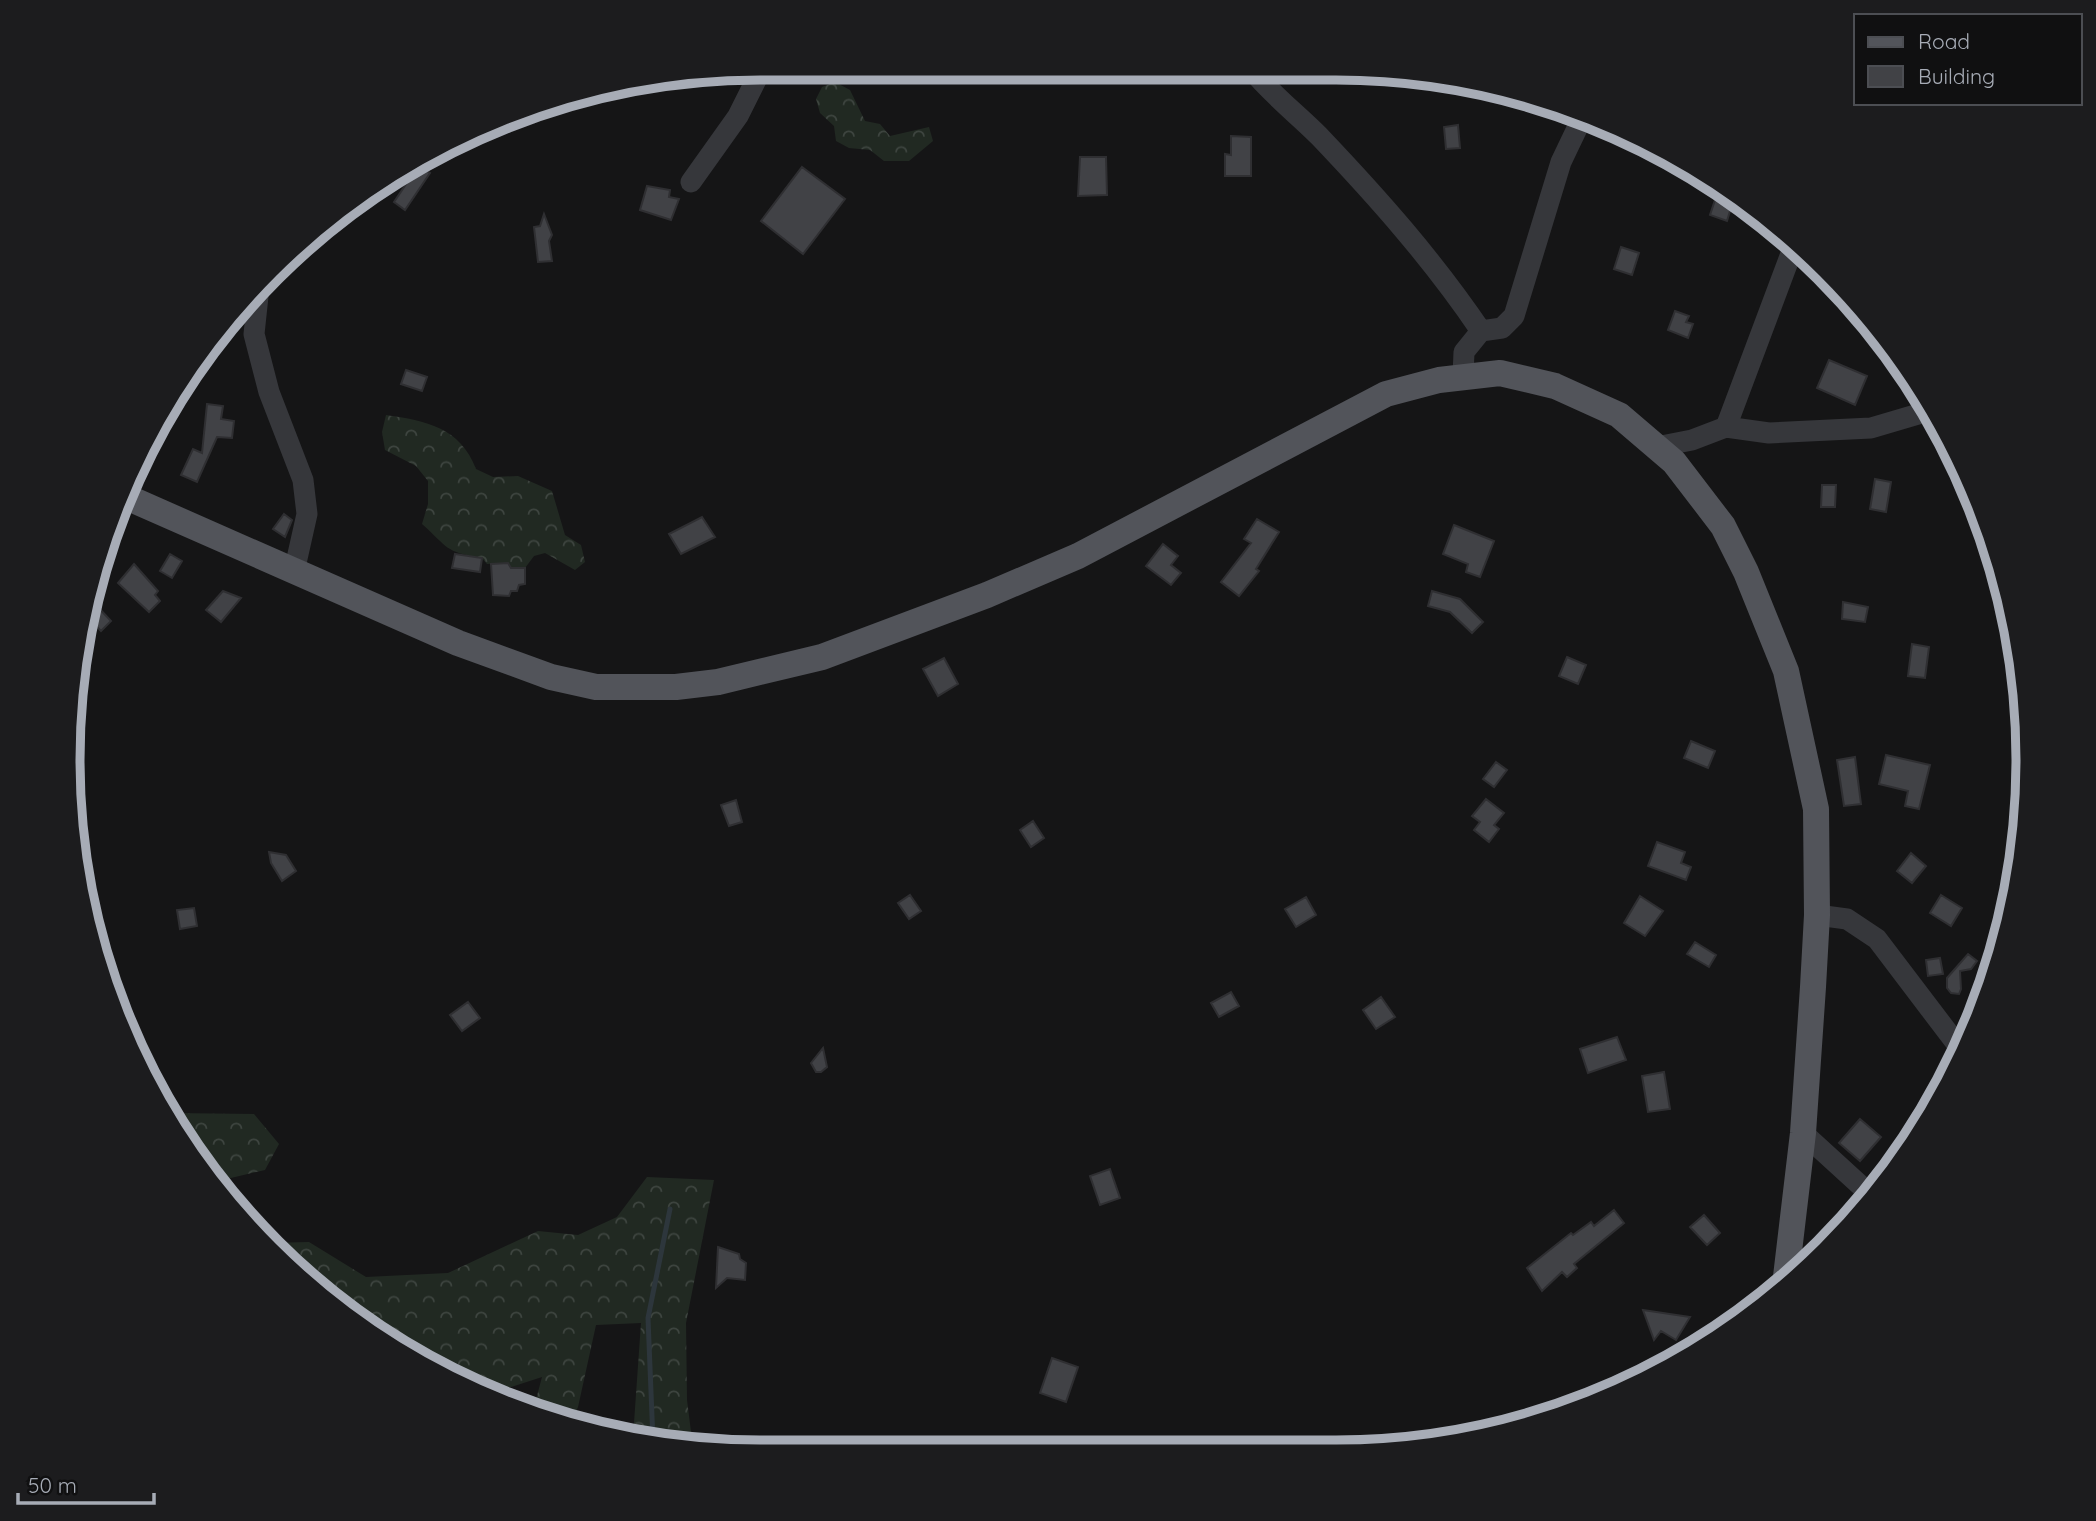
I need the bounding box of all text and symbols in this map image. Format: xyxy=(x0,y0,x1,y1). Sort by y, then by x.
legend xyxy=(1854,14,2082,105)
text: Road xyxy=(1918,28,1970,54)
text: Building xyxy=(1918,63,1995,89)
scale bar xyxy=(18,1462,154,1506)
text: 50 m xyxy=(28,1472,77,1498)

